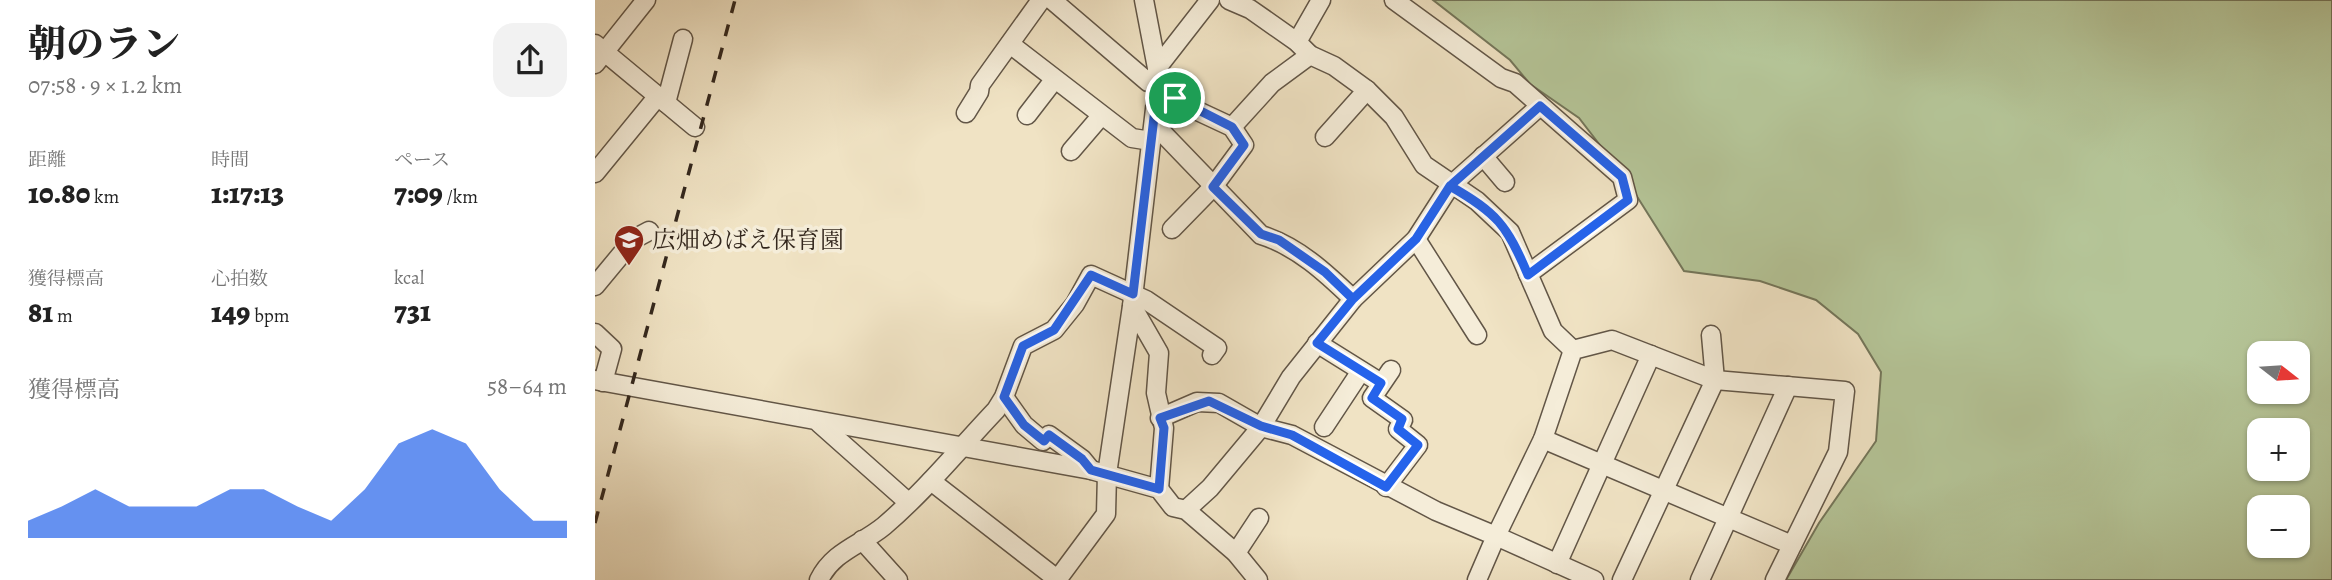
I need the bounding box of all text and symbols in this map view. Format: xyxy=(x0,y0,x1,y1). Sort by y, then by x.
text: 朝のラン xyxy=(28,18,180,70)
button: share xyxy=(493,23,567,97)
pin xyxy=(1145,68,1205,128)
text: 07:58 · 9 × 1.2 km xyxy=(28,70,182,101)
icon: arrive xyxy=(1156,79,1194,117)
text: 距離 xyxy=(28,147,66,173)
text: 時間 xyxy=(211,147,249,173)
text: ペース xyxy=(394,147,450,173)
text: 10.80 xyxy=(28,173,90,213)
text: 1:17:13 xyxy=(211,173,284,213)
text: 7:09 xyxy=(394,173,443,213)
text: km xyxy=(90,184,119,210)
text: /km xyxy=(443,184,478,210)
school or university icon: 広畑めばえ保育園 xyxy=(612,223,646,267)
place label: 広畑めばえ保育園 xyxy=(652,224,844,256)
text: kcal xyxy=(394,265,424,291)
text: 獲得標高 xyxy=(28,266,104,292)
text: 心拍数 xyxy=(211,266,268,292)
text: 731 xyxy=(394,291,431,331)
text: 81 xyxy=(28,292,53,332)
text: 149 xyxy=(211,292,250,332)
text: m xyxy=(53,303,73,329)
text: bpm xyxy=(250,303,290,329)
north arrow xyxy=(2247,341,2310,404)
map controls xyxy=(2247,341,2310,558)
text: 58–64 m xyxy=(487,371,567,402)
text: 獲得標高 xyxy=(28,374,120,405)
button: + xyxy=(2247,418,2310,481)
button: − xyxy=(2247,495,2310,558)

